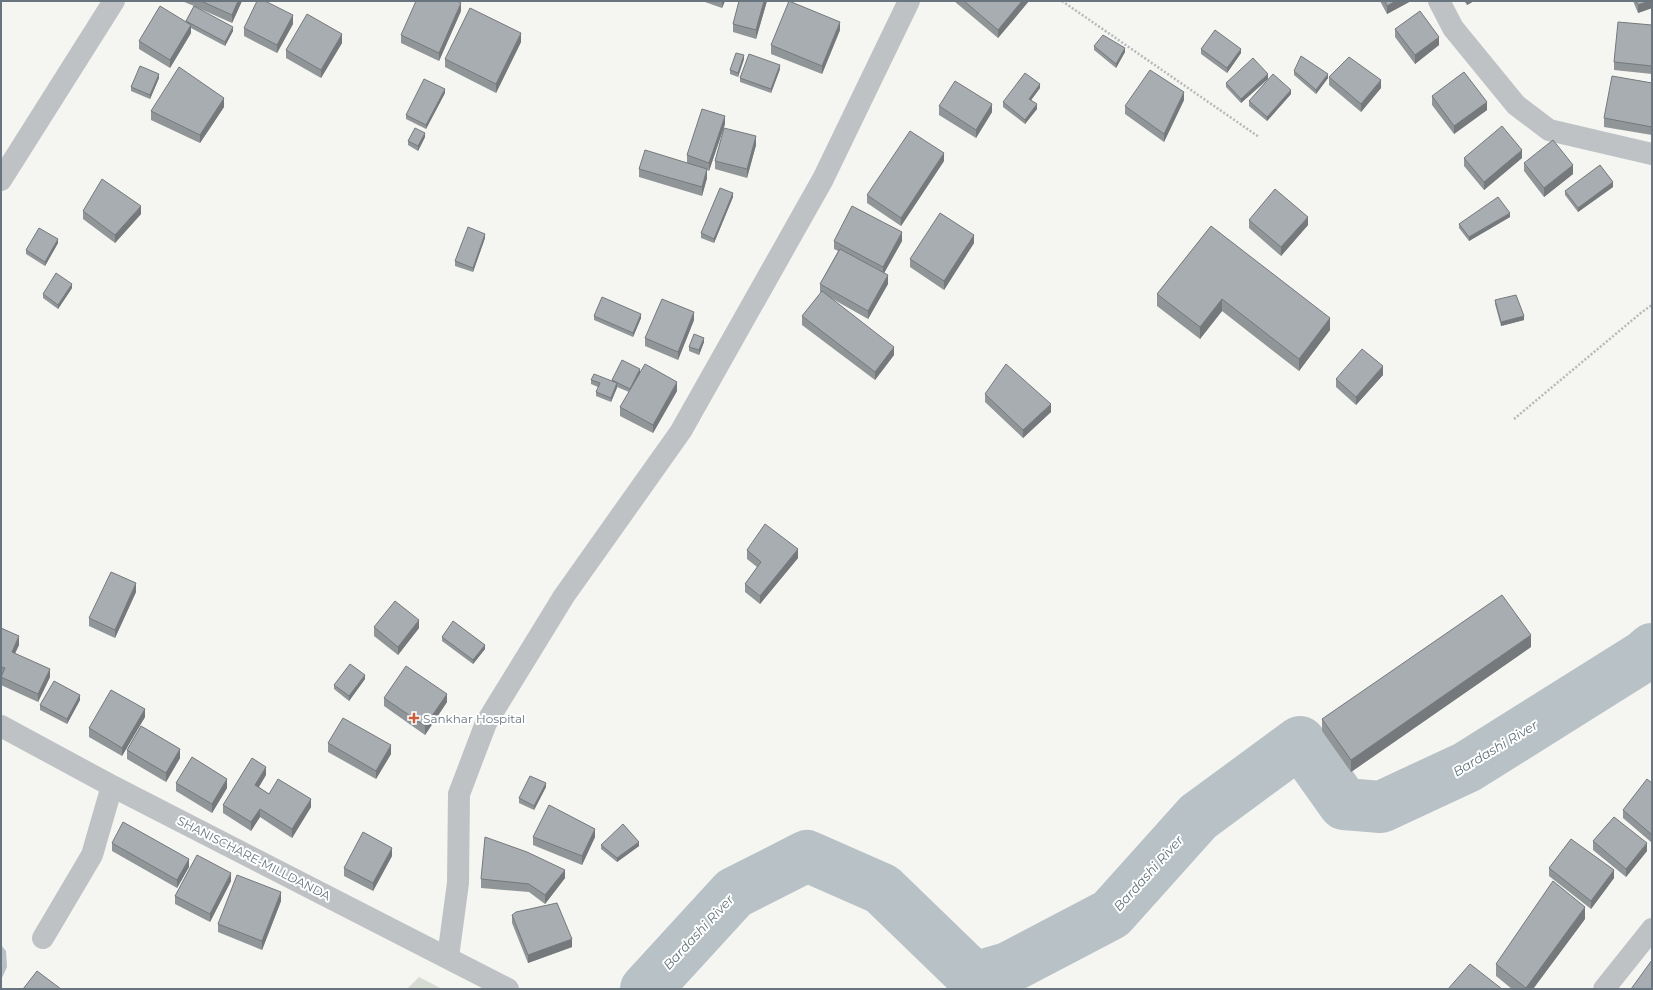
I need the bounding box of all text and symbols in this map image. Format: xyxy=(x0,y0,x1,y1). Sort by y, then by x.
place label: Sankhar Hospital xyxy=(423,711,525,726)
marker: Sankhar Hospital xyxy=(408,712,420,724)
water label: Bardashi River xyxy=(1450,716,1541,780)
street label: SHANISCHARE-MILLDANDA xyxy=(175,813,334,903)
water label: Bardashi River xyxy=(1110,831,1187,914)
water label: Bardashi River xyxy=(659,891,737,973)

